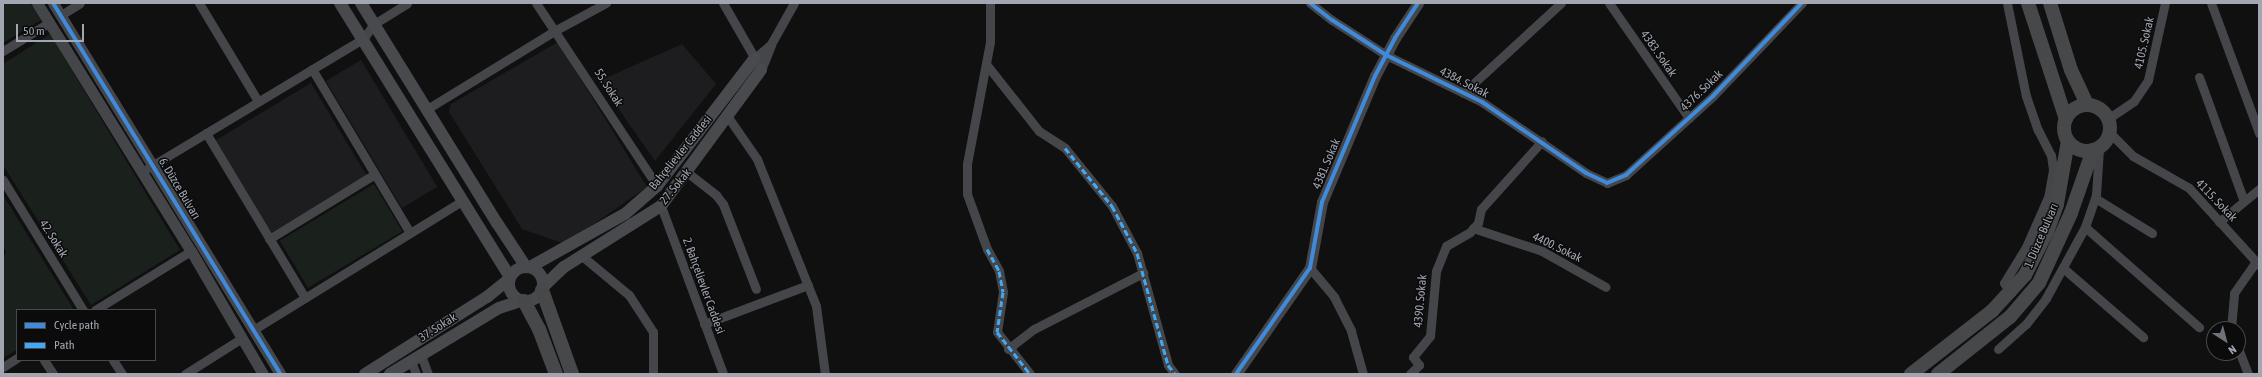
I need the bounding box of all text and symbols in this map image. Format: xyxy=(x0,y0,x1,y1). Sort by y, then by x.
street label: 4105. Sokak xyxy=(2132,15,2158,71)
scale bar xyxy=(18,16,86,42)
text: 50 m xyxy=(23,24,45,38)
street label: 4383. Sokak xyxy=(1637,28,1679,80)
street label: 4384. Sokak xyxy=(1437,65,1491,101)
street label: 55. Sokak xyxy=(591,67,625,109)
street label: 4376. Sokak xyxy=(1678,67,1726,115)
street label: Bahçelievler Caddesi xyxy=(647,113,715,193)
street label: 4381. Sokak xyxy=(1310,137,1344,191)
street label: 6. Düzce Bulvarı xyxy=(155,156,203,222)
street label: 27. Sokak xyxy=(657,166,695,208)
street label: 4115. Sokak xyxy=(2192,177,2240,225)
street label: 1. Düzce Bulvarı xyxy=(2022,201,2062,271)
street label: 42. Sokak xyxy=(36,217,70,261)
street label: 4400. Sokak xyxy=(1530,230,1584,266)
street label: 2. Bahçelievler Caddesi xyxy=(679,236,727,336)
street label: 4390. Sokak xyxy=(1412,274,1430,328)
legend xyxy=(16,309,156,361)
street label: 37. Sokak xyxy=(416,311,460,345)
text: Cycle path xyxy=(54,318,99,332)
north arrow xyxy=(2206,321,2246,361)
text: Path xyxy=(54,338,75,352)
text: N xyxy=(2226,343,2239,357)

